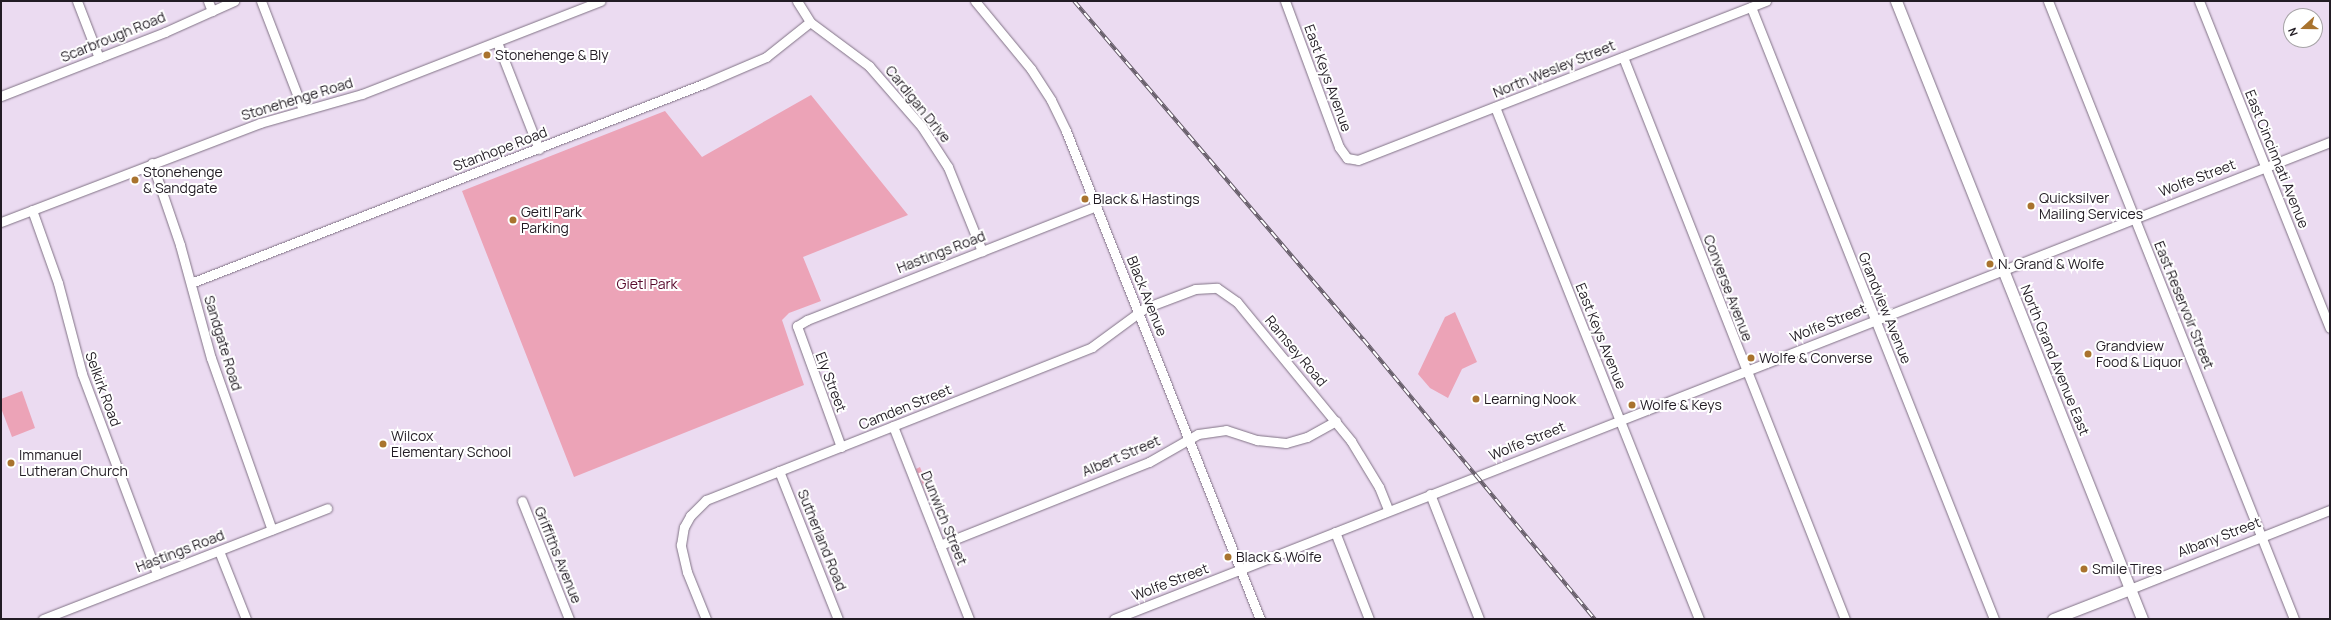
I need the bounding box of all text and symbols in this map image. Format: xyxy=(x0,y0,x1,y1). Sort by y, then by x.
street label: Scarbrough Road xyxy=(58,8,168,66)
north arrow xyxy=(2283,8,2323,48)
street label: East Keys Avenue xyxy=(1301,22,1355,134)
text: N xyxy=(2284,26,2301,38)
street label: North Wesley Street xyxy=(1491,37,1617,101)
place label: Stonehenge & Bly xyxy=(495,47,609,63)
marker: Stonehenge & Bly xyxy=(482,50,492,60)
street label: Cardigan Drive xyxy=(882,62,954,146)
street label: Stonehenge Road xyxy=(239,74,355,124)
street label: East Cincinnati Avenue xyxy=(2242,87,2312,231)
street label: Stanhope Road xyxy=(451,123,549,175)
street label: Wolfe Street xyxy=(2156,156,2238,200)
place label: Stonehenge & Sandgate xyxy=(143,164,223,196)
marker: Stonehenge & Sandgate xyxy=(130,175,140,185)
place label: Quicksilver Mailing Services xyxy=(2039,190,2143,222)
place label: Black & Hastings xyxy=(1093,191,1200,207)
marker: Black & Hastings xyxy=(1080,194,1090,204)
marker: Quicksilver Mailing Services xyxy=(2026,201,2036,211)
place label: Geitl Park Parking xyxy=(521,204,582,236)
marker: Geitl Park Parking xyxy=(508,215,518,225)
street label: Hastings Road xyxy=(894,227,988,277)
street label: Converse Avenue xyxy=(1700,232,1756,344)
street label: East Reservoir Street xyxy=(2151,239,2217,371)
street label: Grandview Avenue xyxy=(1855,250,1915,366)
street label: Black Avenue xyxy=(1123,253,1171,339)
place label: N. Grand & Wolfe xyxy=(1998,256,2104,272)
marker: N. Grand & Wolfe xyxy=(1985,259,1995,269)
park label: Gietl Park xyxy=(617,276,677,292)
street label: East Keys Avenue xyxy=(1572,281,1630,391)
street label: North Grand Avenue East xyxy=(2017,282,2093,438)
street label: Sandgate Road xyxy=(201,293,245,393)
street label: Wolfe Street xyxy=(1787,300,1869,346)
street label: Ramsey Road xyxy=(1262,312,1330,390)
place label: Grandview Food & Liquor xyxy=(2096,338,2183,370)
street label: Selkirk Road xyxy=(82,349,124,429)
marker: Grandview Food & Liquor xyxy=(2083,349,2093,359)
street label: Ely Street xyxy=(812,350,850,414)
place label: Wolfe & Converse xyxy=(1759,350,1872,366)
marker: Wolfe & Converse xyxy=(1746,353,1756,363)
street label: Camden Street xyxy=(856,381,954,433)
place label: Learning Nook xyxy=(1484,391,1576,407)
marker: Learning Nook xyxy=(1471,394,1481,404)
place label: Wolfe & Keys xyxy=(1640,397,1722,413)
marker: Wolfe & Keys xyxy=(1627,400,1637,410)
street label: Wolfe Street xyxy=(1486,418,1568,464)
place label: Wilcox Elementary School xyxy=(391,428,511,460)
street label: Albert Street xyxy=(1079,432,1163,480)
marker: Wilcox Elementary School xyxy=(378,439,388,449)
place label: Immanuel Lutheran Church xyxy=(19,447,128,480)
marker: Immanuel Lutheran Church xyxy=(6,458,16,468)
street label: Dunwich Street xyxy=(917,468,971,568)
street label: Sutherland Road xyxy=(794,487,850,593)
street label: Griffiths Avenue xyxy=(531,504,585,606)
street label: Albany Street xyxy=(2175,513,2263,561)
street label: Hastings Road xyxy=(133,526,227,576)
place label: Black & Wolfe xyxy=(1236,549,1322,565)
marker: Black & Wolfe xyxy=(1223,552,1233,562)
street label: Wolfe Street xyxy=(1129,560,1211,604)
place label: Smile Tires xyxy=(2092,561,2162,577)
marker: Smile Tires xyxy=(2079,564,2089,574)

